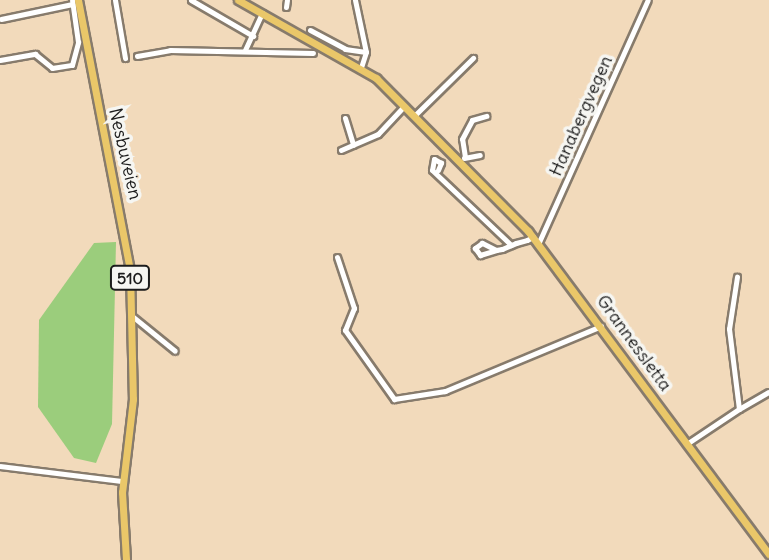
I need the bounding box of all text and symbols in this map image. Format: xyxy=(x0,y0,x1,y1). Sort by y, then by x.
street label: Hanabergvegen xyxy=(545,53,617,179)
street label: Nesbuveien xyxy=(104,106,146,202)
road number: 510 xyxy=(109,266,151,290)
street label: Grannessletta xyxy=(592,291,676,395)

